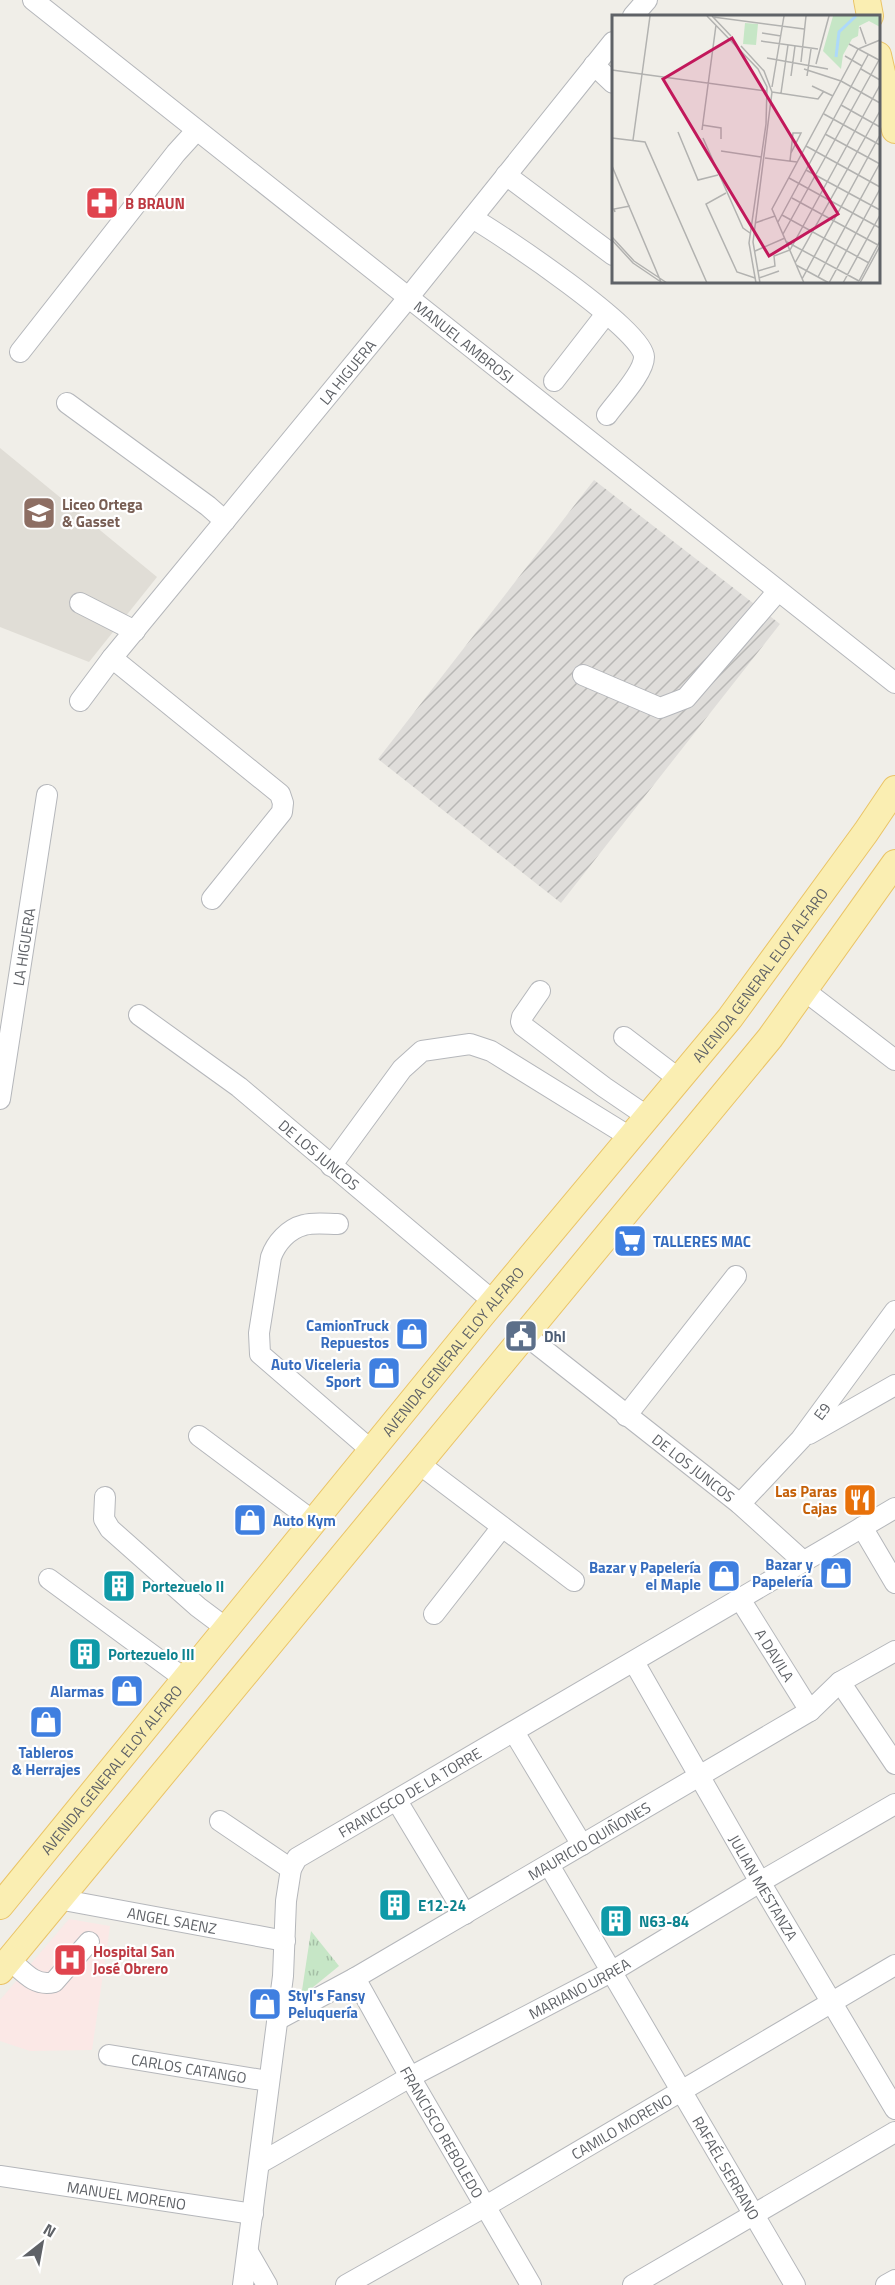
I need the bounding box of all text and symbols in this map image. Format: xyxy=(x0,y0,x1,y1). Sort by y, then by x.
inset map xyxy=(612,15,880,284)
pharmacy icon: B BRAUN xyxy=(84,185,120,221)
place label: B BRAUN xyxy=(125,192,185,215)
street label: MANUEL AMBROSI xyxy=(409,295,519,388)
street label: LA HIGUERA xyxy=(313,334,381,410)
place label: Liceo Ortega & Gasset xyxy=(62,493,143,533)
school or university icon: Liceo Ortega & Gasset xyxy=(21,495,57,531)
street label: AVENIDA GENERAL ELOY ALFARO xyxy=(686,883,833,1067)
street label: LA HIGUERA xyxy=(6,906,41,987)
street label: DE LOS JUNCOS xyxy=(274,1114,365,1195)
supermarket icon: TALLERES MAC xyxy=(612,1223,648,1259)
place label: TALLERES MAC xyxy=(653,1230,751,1253)
street label: AVENIDA GENERAL ELOY ALFARO xyxy=(376,1261,529,1441)
place label: CamionTruck Repuestos xyxy=(306,1314,389,1354)
shop icon: CamionTruck Repuestos xyxy=(394,1316,430,1352)
public building icon: Dhl xyxy=(503,1318,539,1354)
place label: Dhl xyxy=(544,1325,566,1348)
place label: Auto Viceleria Sport xyxy=(271,1353,362,1393)
shop icon: Auto Viceleria Sport xyxy=(366,1355,402,1391)
street label: E9 xyxy=(807,1397,836,1424)
street label: DE LOS JUNCOS xyxy=(647,1428,740,1507)
place label: Las Paras Cajas xyxy=(775,1480,837,1520)
restaurant icon: Las Paras Cajas xyxy=(842,1482,878,1518)
shop icon: Auto Kym xyxy=(232,1502,268,1538)
place label: Auto Kym xyxy=(273,1509,336,1532)
place label: Bazar y Papelería xyxy=(752,1553,813,1593)
shop icon: Bazar y Papelería xyxy=(818,1555,854,1591)
place label: Bazar y Papelería el Maple xyxy=(589,1556,701,1596)
shop icon: Bazar y Papelería el Maple xyxy=(706,1558,742,1594)
building icon: Portezuelo II xyxy=(101,1568,137,1604)
place label: Portezuelo II xyxy=(142,1575,224,1598)
street label: A DAVILA xyxy=(750,1624,800,1686)
building icon: Portezuelo III xyxy=(67,1636,103,1672)
place label: Portezuelo III xyxy=(108,1643,194,1666)
shop icon: Alarmas xyxy=(109,1673,145,1709)
street label: AVENIDA GENERAL ELOY ALFARO xyxy=(35,1680,188,1860)
place label: Alarmas xyxy=(50,1680,104,1703)
shop icon: Tableros & Herrajes xyxy=(28,1704,64,1740)
place label: Tableros & Herrajes xyxy=(12,1741,80,1781)
street label: FRANCISCO DE LA TORRE xyxy=(334,1741,485,1843)
street label: MAURICIO QUIÑONES xyxy=(523,1796,655,1886)
street label: JULIAN MESTANZA xyxy=(724,1830,804,1945)
building icon: E12-24 xyxy=(377,1887,413,1923)
place label: E12-24 xyxy=(418,1894,466,1917)
street label: ANGEL SAENZ xyxy=(125,1901,219,1940)
building icon: N63-84 xyxy=(598,1903,634,1939)
place label: N63-84 xyxy=(639,1910,689,1933)
place label: Hospital San José Obrero xyxy=(93,1940,175,1980)
hospital icon: Hospital San José Obrero xyxy=(52,1942,88,1978)
street label: MARIANO URREA xyxy=(524,1952,634,2025)
place label: Styl's Fansy Peluquería xyxy=(288,1984,366,2024)
shop icon: Styl's Fansy Peluquería xyxy=(247,1986,283,2022)
street label: CARLOS CATANGO xyxy=(130,2047,248,2089)
street label: FRANCISCO REBOLEDO xyxy=(395,2062,490,2202)
street label: CAMILO MORENO xyxy=(567,2087,676,2165)
street label: RAFAÉL SERRANO xyxy=(687,2112,766,2224)
street label: MANUEL MORENO xyxy=(65,2175,188,2215)
north arrow xyxy=(12,2213,72,2273)
text: N xyxy=(39,2217,61,2243)

